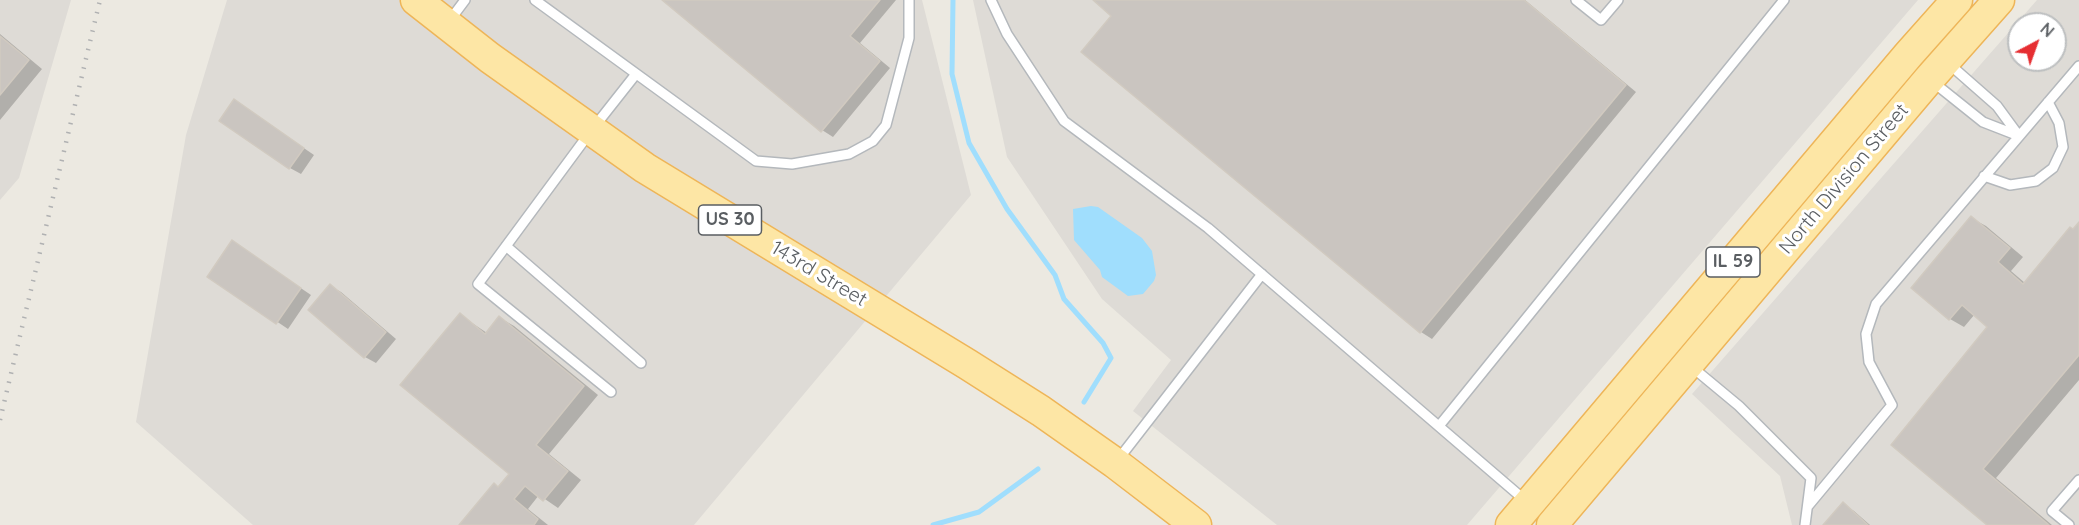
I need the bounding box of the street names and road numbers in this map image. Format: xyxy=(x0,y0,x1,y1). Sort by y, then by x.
street label: North Division Street xyxy=(1774,99,1914,259)
road number: US 30 xyxy=(698,205,762,235)
street label: 143rd Street xyxy=(767,236,871,312)
road number: IL 59 xyxy=(1706,247,1760,277)

